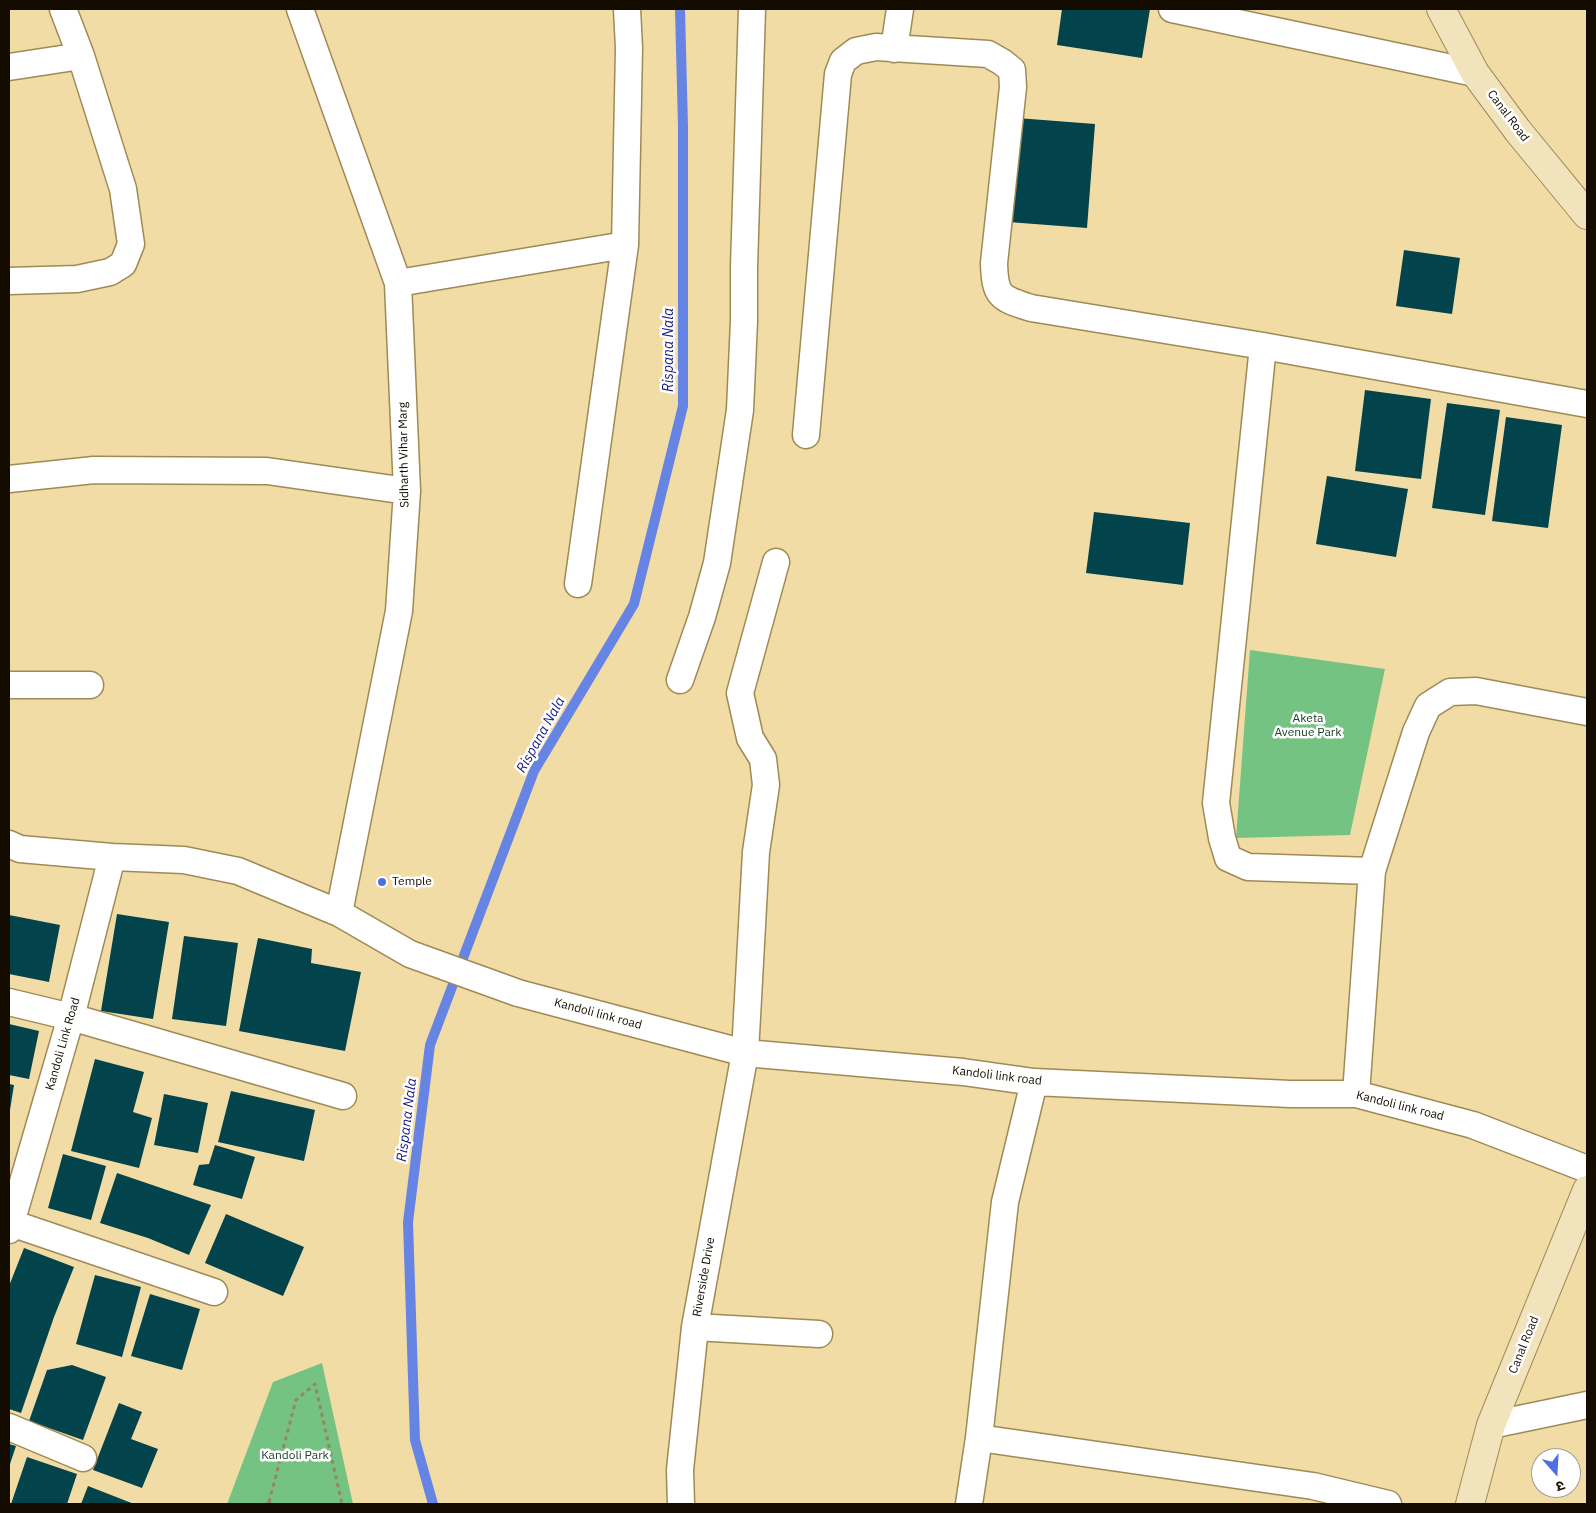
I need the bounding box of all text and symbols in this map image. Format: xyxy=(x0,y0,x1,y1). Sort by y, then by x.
street label: Canal Road xyxy=(1484,87,1532,145)
water label: Rispana Nala xyxy=(661,308,677,392)
street label: Sidharth Vihar Marg xyxy=(396,402,412,508)
water label: Rispana Nala xyxy=(513,694,569,776)
park label: Aketa Avenue Park xyxy=(1274,712,1342,740)
place label: Temple xyxy=(392,875,432,889)
marker: Temple xyxy=(376,876,388,888)
street label: Kandoli link road xyxy=(553,995,643,1033)
street label: Kandoli Link Road xyxy=(43,996,83,1092)
street label: Kandoli link road xyxy=(951,1063,1043,1089)
water label: Rispana Nala xyxy=(394,1077,420,1163)
street label: Kandoli link road xyxy=(1355,1088,1445,1124)
street label: Riverside Drive xyxy=(690,1236,718,1318)
street label: Canal Road xyxy=(1506,1314,1542,1376)
north arrow xyxy=(1531,1448,1581,1498)
park label: Kandoli Park xyxy=(261,1449,329,1463)
text: उ xyxy=(1554,1476,1567,1496)

